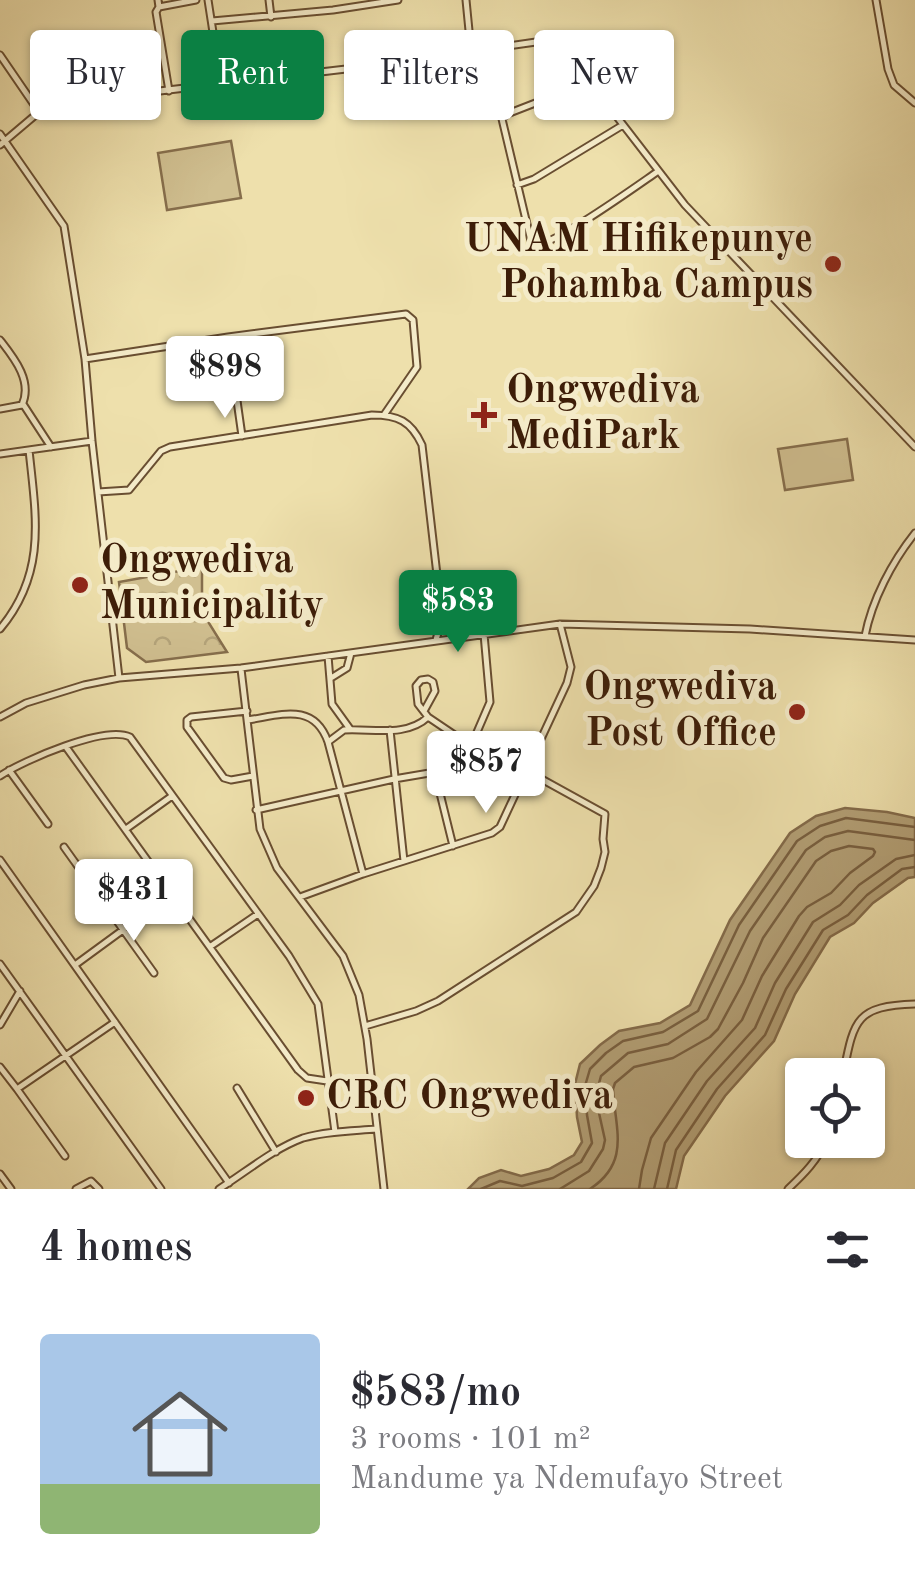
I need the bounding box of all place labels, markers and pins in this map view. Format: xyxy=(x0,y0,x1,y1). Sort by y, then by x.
place label: UNAM Hifikepunye Pohamba Campus xyxy=(463,221,813,307)
marker: UNAM Hifikepunye Pohamba Campus xyxy=(822,253,844,275)
pin: $898 xyxy=(166,336,284,421)
place label: Ongwediva MediPark xyxy=(506,372,700,458)
marker: Ongwediva MediPark xyxy=(471,402,497,428)
place label: Ongwediva Municipality xyxy=(100,542,324,628)
pin: $583 xyxy=(399,570,517,655)
marker: Ongwediva Municipality xyxy=(69,574,91,596)
place label: Ongwediva Post Office xyxy=(583,669,777,755)
marker: Ongwediva Post Office xyxy=(786,701,808,723)
pin: $857 xyxy=(427,731,545,816)
pin: $431 xyxy=(75,859,193,944)
place label: CRC Ongwediva xyxy=(326,1078,613,1118)
marker: CRC Ongwediva xyxy=(295,1087,317,1109)

